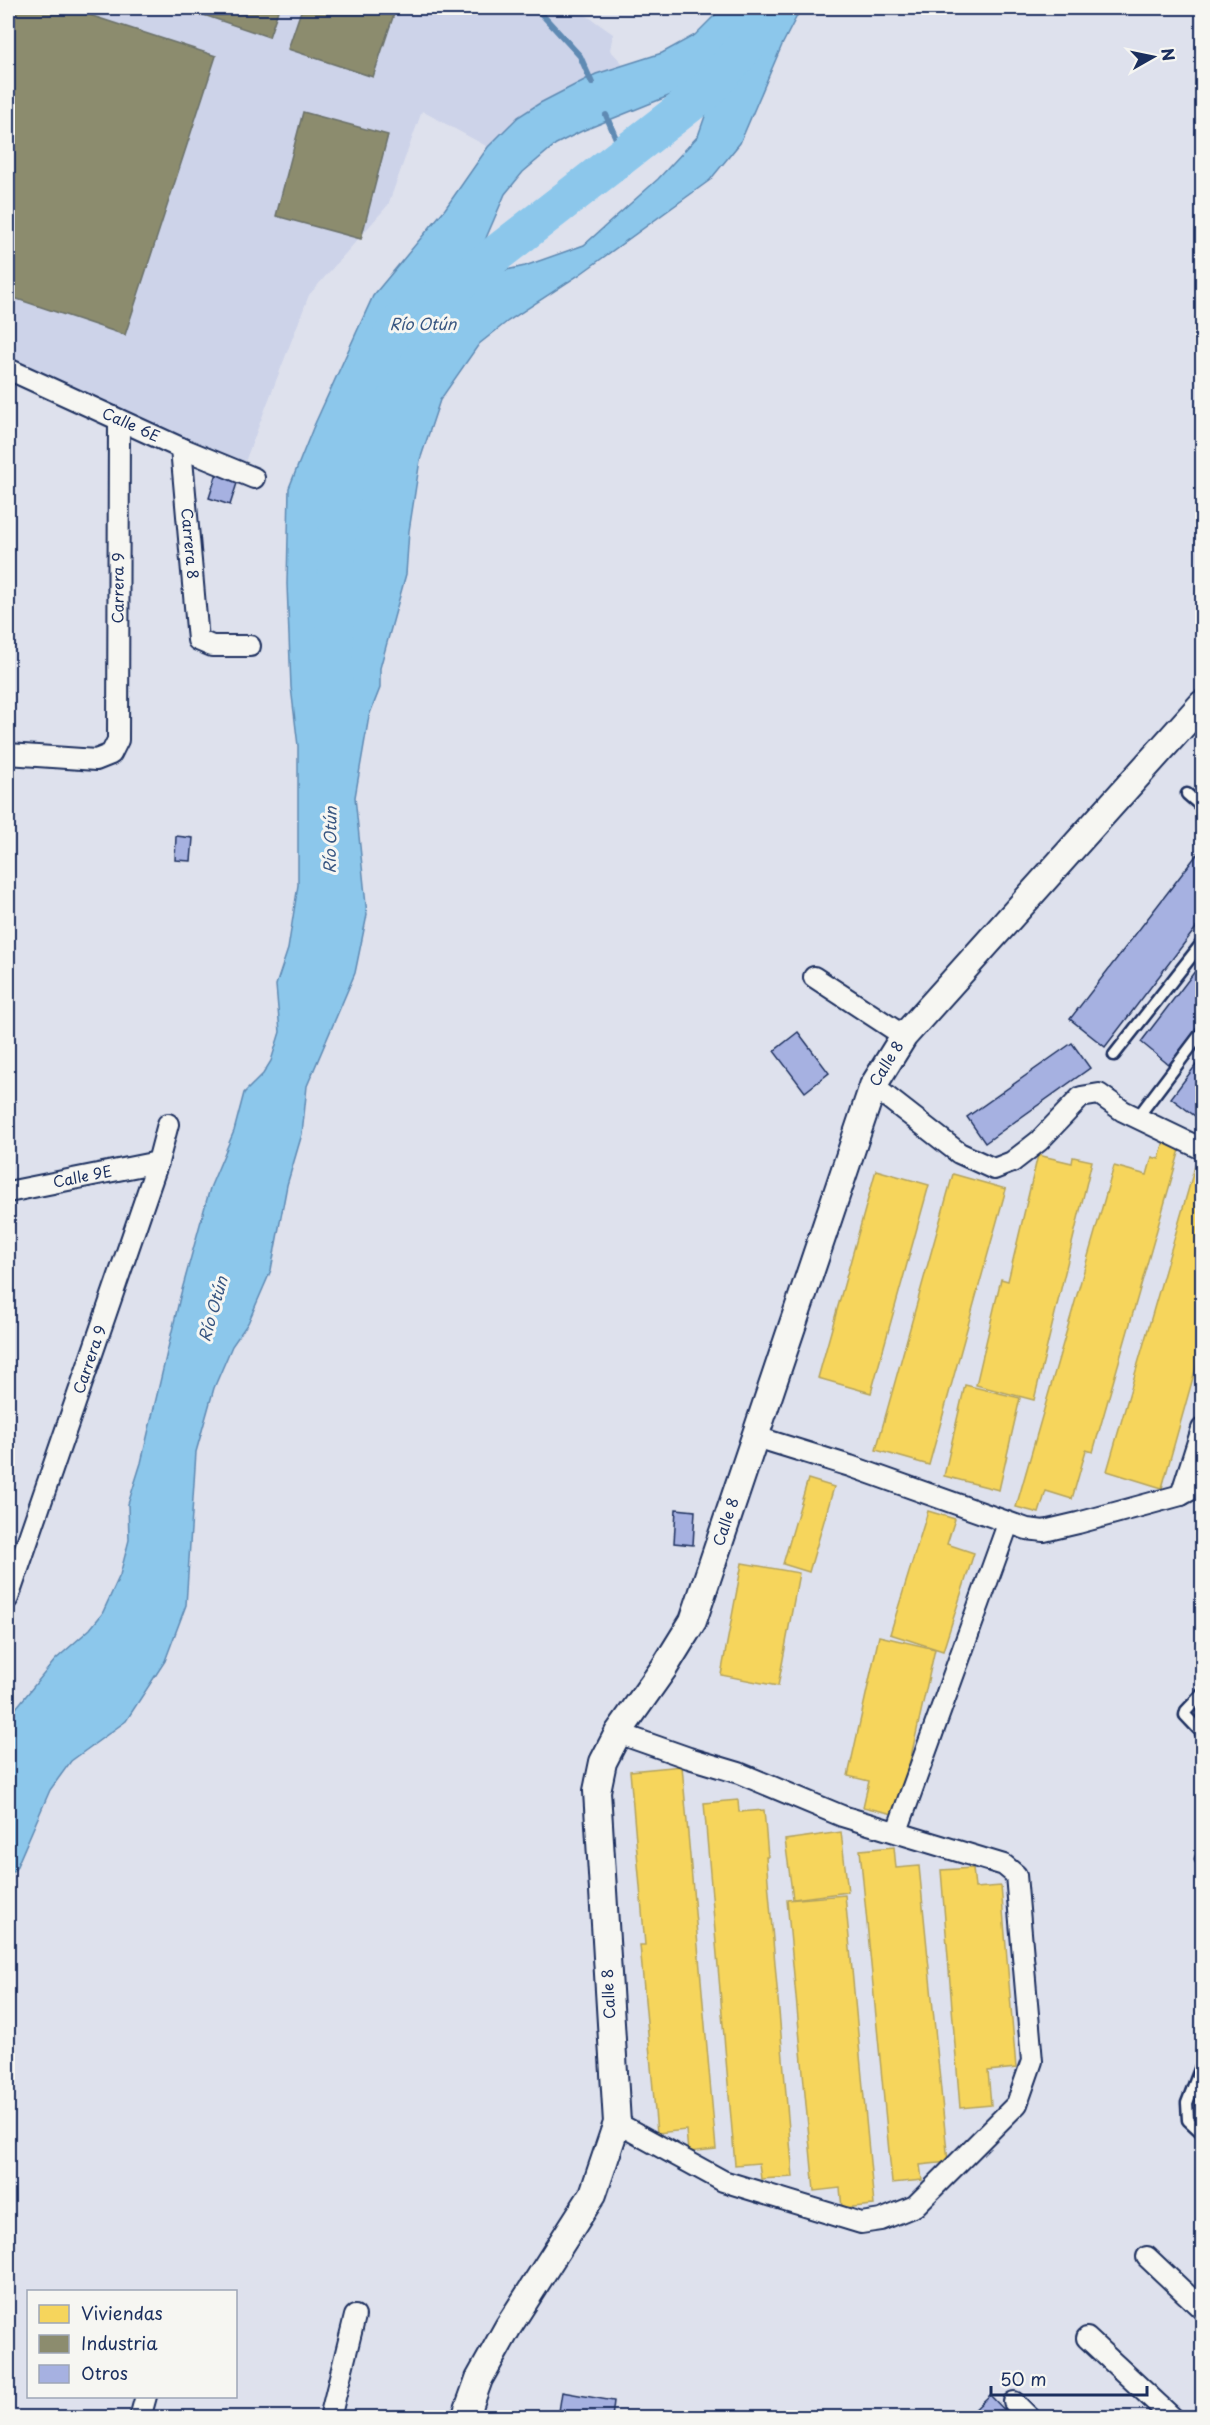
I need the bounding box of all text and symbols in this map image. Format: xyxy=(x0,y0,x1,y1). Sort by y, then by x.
north arrow xyxy=(1123,27,1183,87)
text: N xyxy=(1156,46,1182,63)
water label: Río Otún xyxy=(390,311,458,335)
street label: Calle 6E xyxy=(99,401,164,447)
street label: Carrera 8 xyxy=(176,507,206,580)
street label: Carrera 9 xyxy=(105,552,129,624)
water label: Río Otún xyxy=(316,805,342,874)
street label: Calle 8 xyxy=(862,1036,908,1090)
street label: Calle 9E xyxy=(51,1159,114,1193)
water label: Río Otún xyxy=(191,1272,233,1344)
street label: Carrera 9 xyxy=(66,1322,111,1397)
street label: Calle 8 xyxy=(706,1494,744,1549)
street label: Calle 8 xyxy=(595,1968,620,2020)
legend xyxy=(27,2290,237,2398)
text: Viviendas xyxy=(81,2299,163,2326)
text: Industria xyxy=(81,2329,158,2356)
text: Otros xyxy=(81,2359,128,2386)
scale bar xyxy=(991,2359,1147,2397)
text: 50 m xyxy=(1000,2365,1047,2392)

